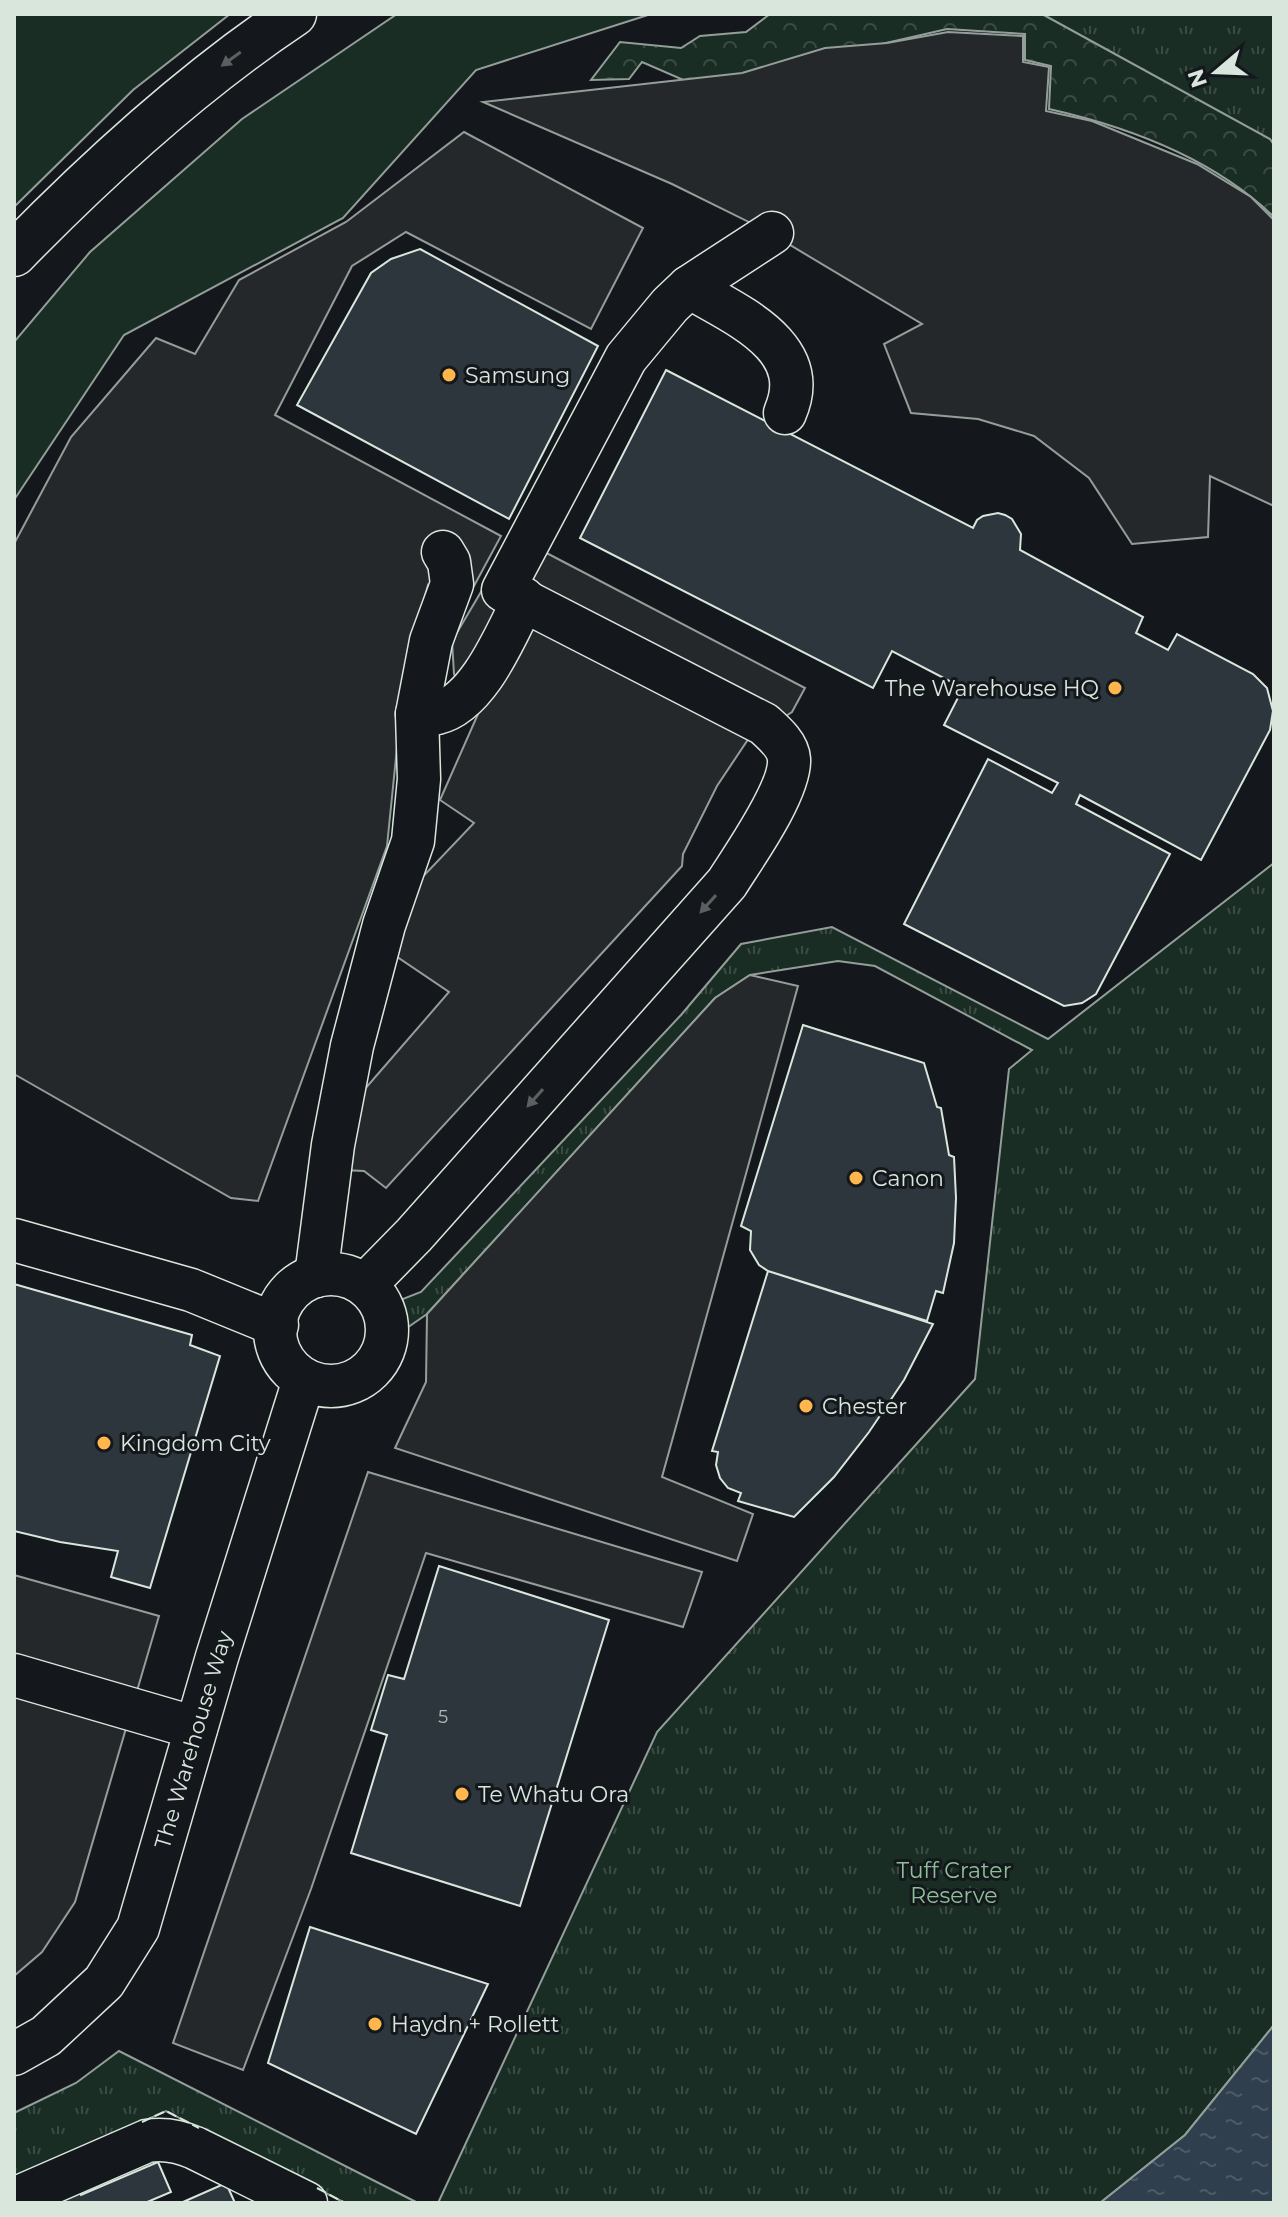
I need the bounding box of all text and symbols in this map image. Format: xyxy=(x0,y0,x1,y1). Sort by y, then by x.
north arrow xyxy=(1176,32,1256,112)
one-way arrow xyxy=(220,51,241,67)
text: N xyxy=(1182,66,1213,91)
place label: Samsung xyxy=(465,362,570,389)
marker: Samsung xyxy=(440,366,458,384)
place label: The Warehouse HQ xyxy=(885,675,1100,702)
marker: The Warehouse HQ xyxy=(1106,679,1124,697)
one-way arrow xyxy=(700,894,717,914)
one-way arrow xyxy=(527,1088,544,1108)
place label: Canon xyxy=(872,1165,944,1192)
marker: Canon xyxy=(847,1169,865,1187)
place label: Chester xyxy=(822,1393,907,1420)
marker: Chester xyxy=(797,1397,815,1415)
place label: Kingdom City xyxy=(120,1430,271,1457)
marker: Kingdom City xyxy=(95,1434,113,1452)
street label: The Warehouse Way xyxy=(149,1628,238,1852)
house number: 5 xyxy=(438,1706,448,1728)
place label: Te Whatu Ora xyxy=(478,1781,629,1808)
marker: Te Whatu Ora xyxy=(453,1785,471,1803)
park label: Tuff Crater Reserve xyxy=(897,1857,1011,1909)
place label: Haydn + Rollett xyxy=(391,2011,559,2038)
marker: Haydn + Rollett xyxy=(366,2015,384,2033)

